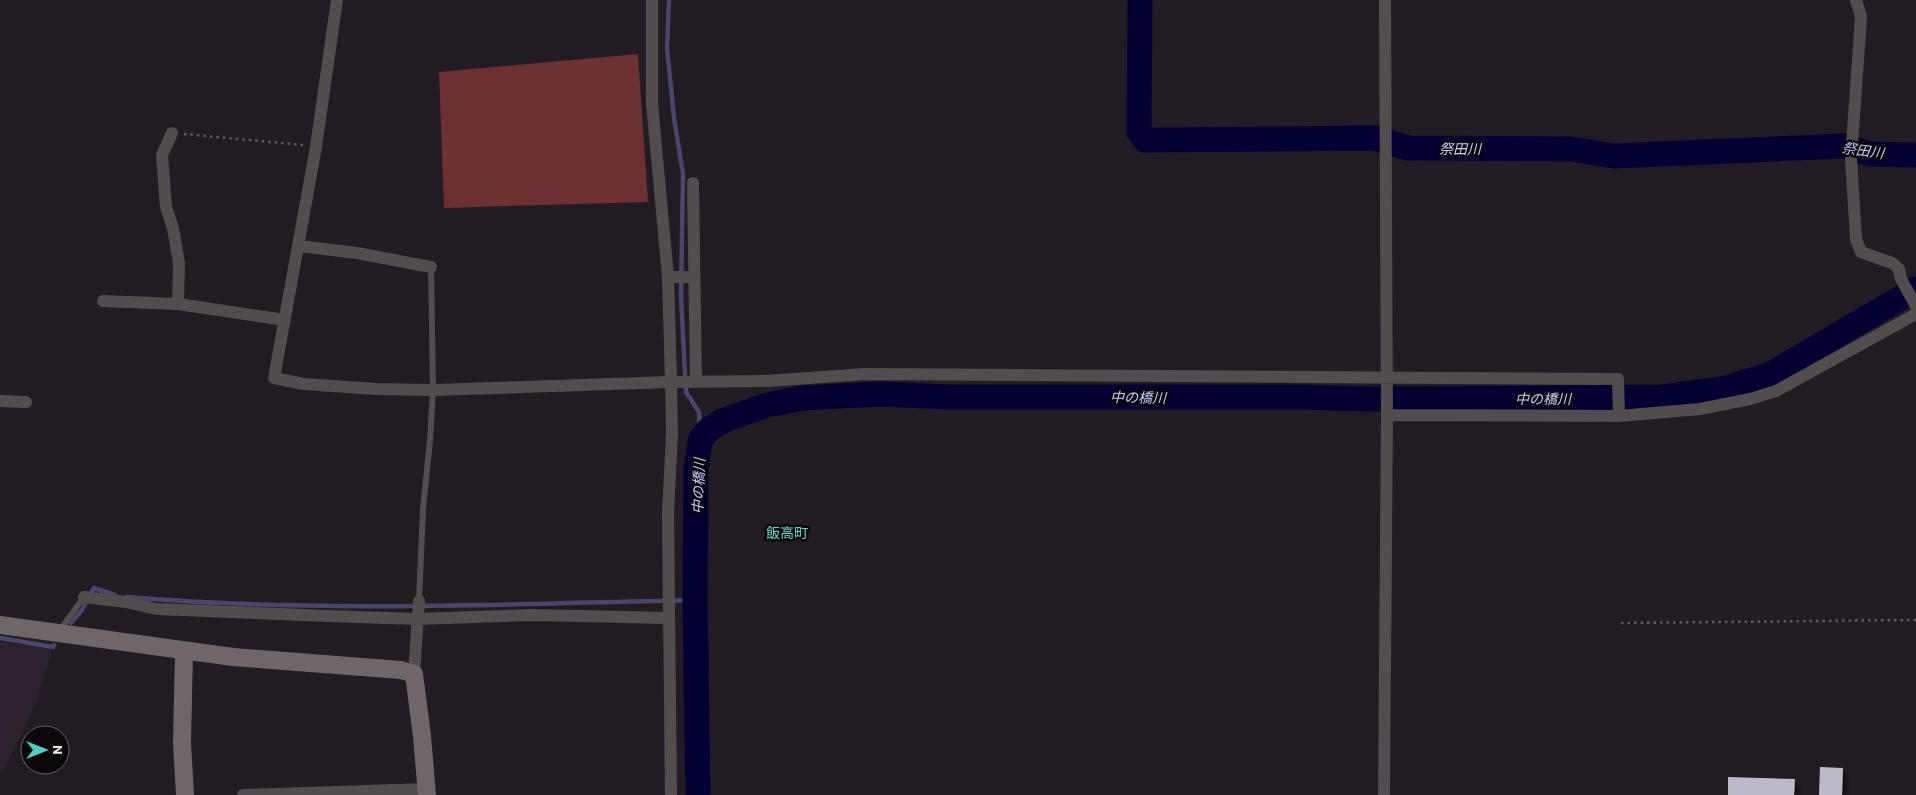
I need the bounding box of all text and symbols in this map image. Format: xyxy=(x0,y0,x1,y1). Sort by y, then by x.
water label: 祭田川 xyxy=(1841,139,1887,162)
water label: 祭田川 xyxy=(1439,140,1483,157)
water label: 中の橋川 xyxy=(1110,388,1168,406)
water label: 中の橋川 xyxy=(1515,390,1573,407)
water label: 中の橋川 xyxy=(689,456,708,514)
district label: 飯高町 xyxy=(766,524,808,541)
north arrow xyxy=(20,725,70,775)
text: N xyxy=(50,745,67,755)

